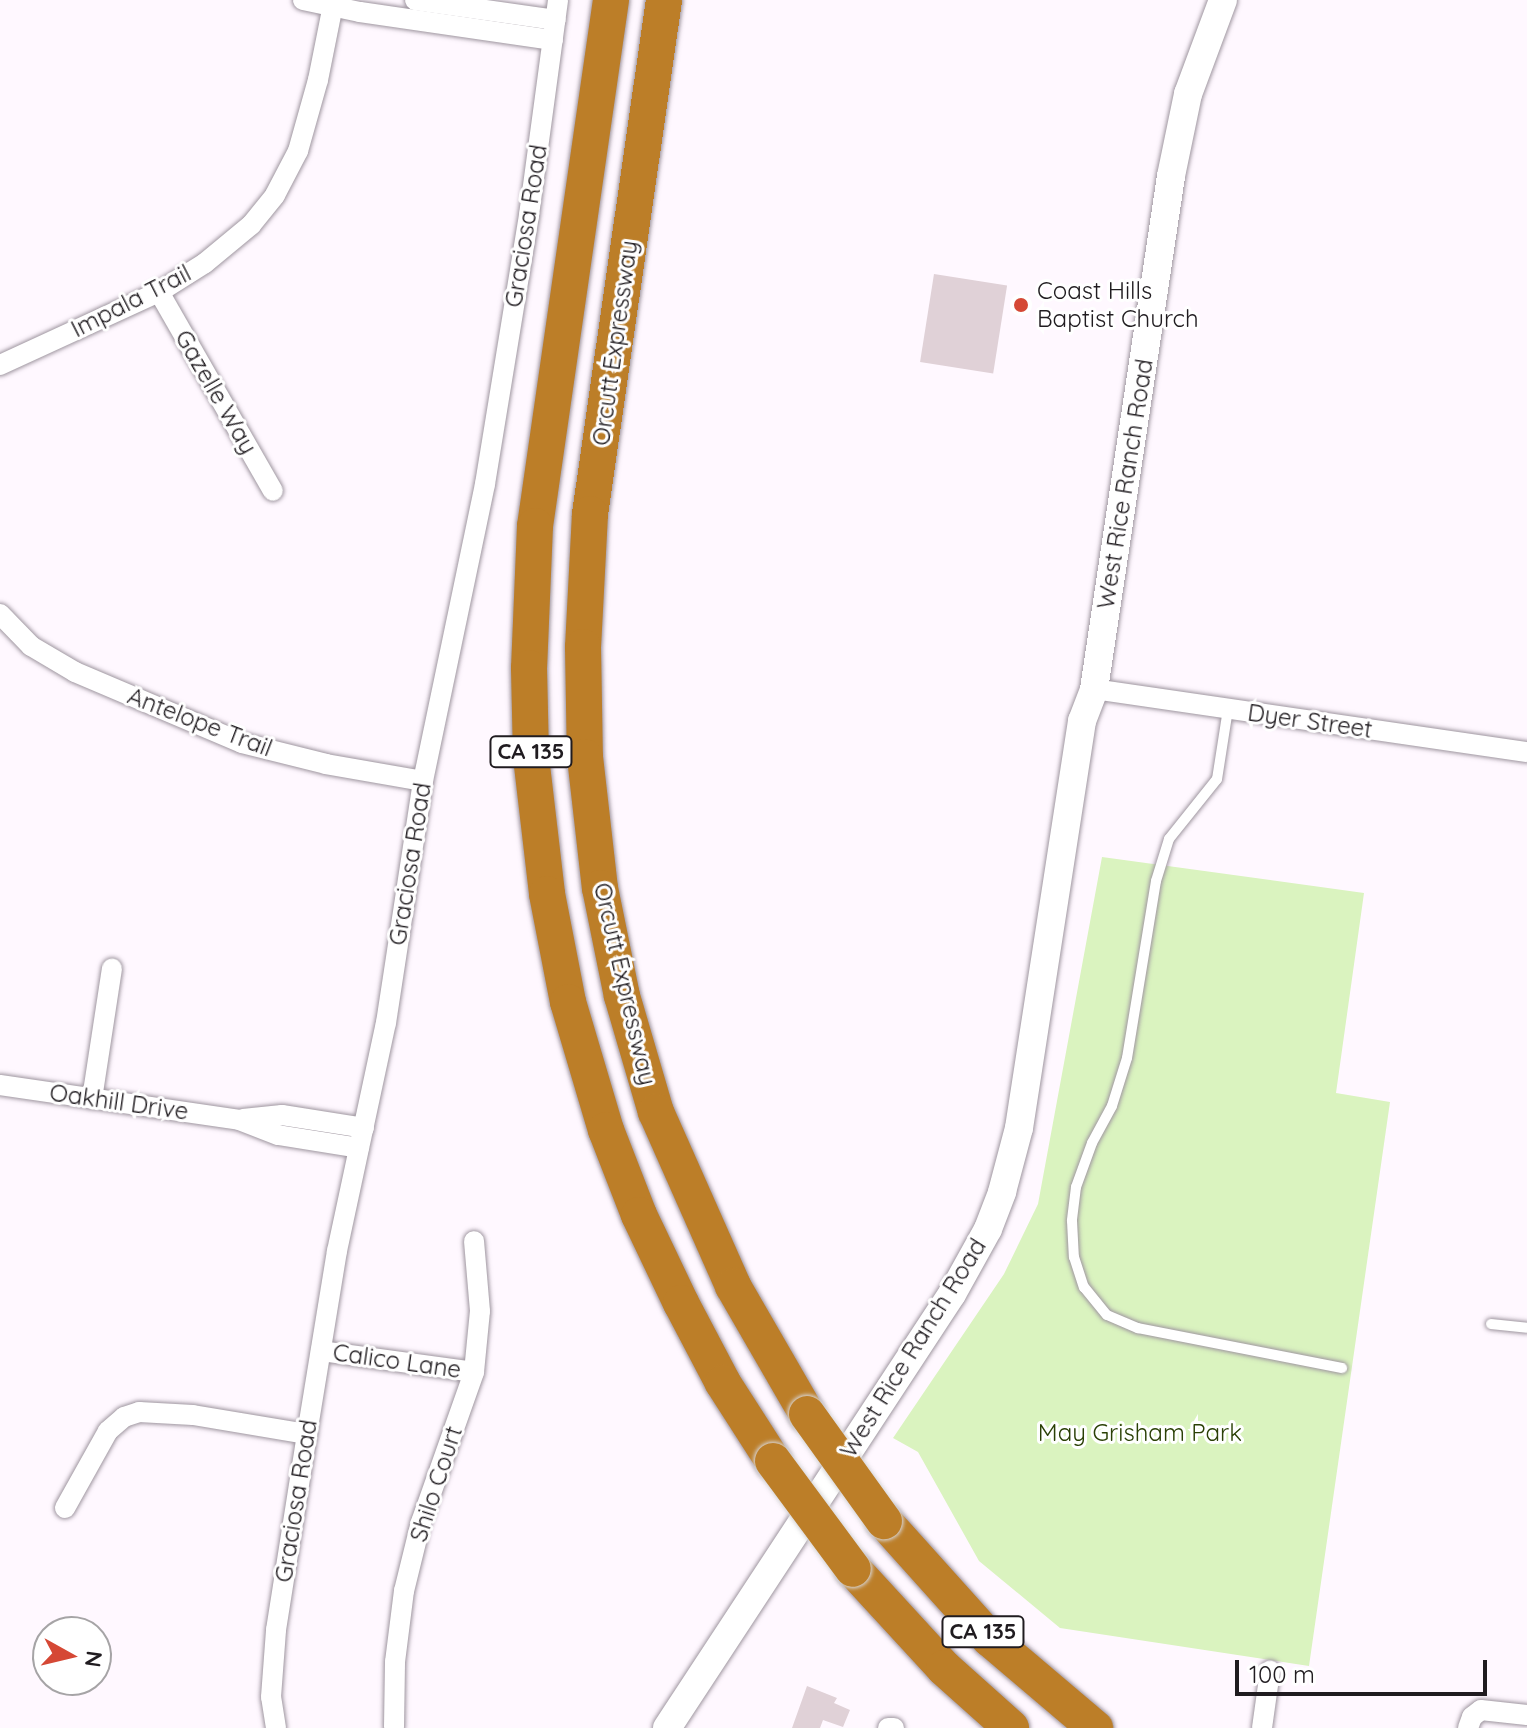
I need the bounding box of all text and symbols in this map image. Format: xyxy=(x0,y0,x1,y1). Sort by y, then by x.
street label: Graciosa Road xyxy=(499,143,553,309)
street label: Orcutt Expressway xyxy=(586,239,644,447)
street label: Impala Trail xyxy=(66,258,196,344)
place label: Coast Hills Baptist Church xyxy=(1037,277,1199,333)
marker: Coast Hills Baptist Church xyxy=(1012,296,1030,314)
street label: Gazelle Way xyxy=(169,325,263,459)
street label: West Rice Ranch Road xyxy=(1091,357,1159,611)
street label: Antelope Trail xyxy=(124,681,276,763)
street label: Dyer Street xyxy=(1246,698,1374,744)
road number: CA 135 xyxy=(489,734,573,770)
street label: Graciosa Road xyxy=(383,781,437,947)
street label: Orcutt Expressway xyxy=(588,880,662,1088)
street label: Oakhill Drive xyxy=(48,1078,190,1126)
street label: West Rice Ranch Road xyxy=(834,1233,992,1463)
street label: Calico Lane xyxy=(331,1338,463,1384)
street label: Graciosa Road xyxy=(269,1418,323,1584)
park label: May Grisham Park xyxy=(1038,1419,1242,1447)
street label: Shilo Court xyxy=(404,1423,468,1545)
road number: CA 135 xyxy=(941,1614,1025,1650)
north arrow xyxy=(32,1616,112,1696)
scale bar xyxy=(1239,1644,1491,1694)
text: N xyxy=(79,1649,109,1669)
text: 100 m xyxy=(1249,1659,1315,1689)

